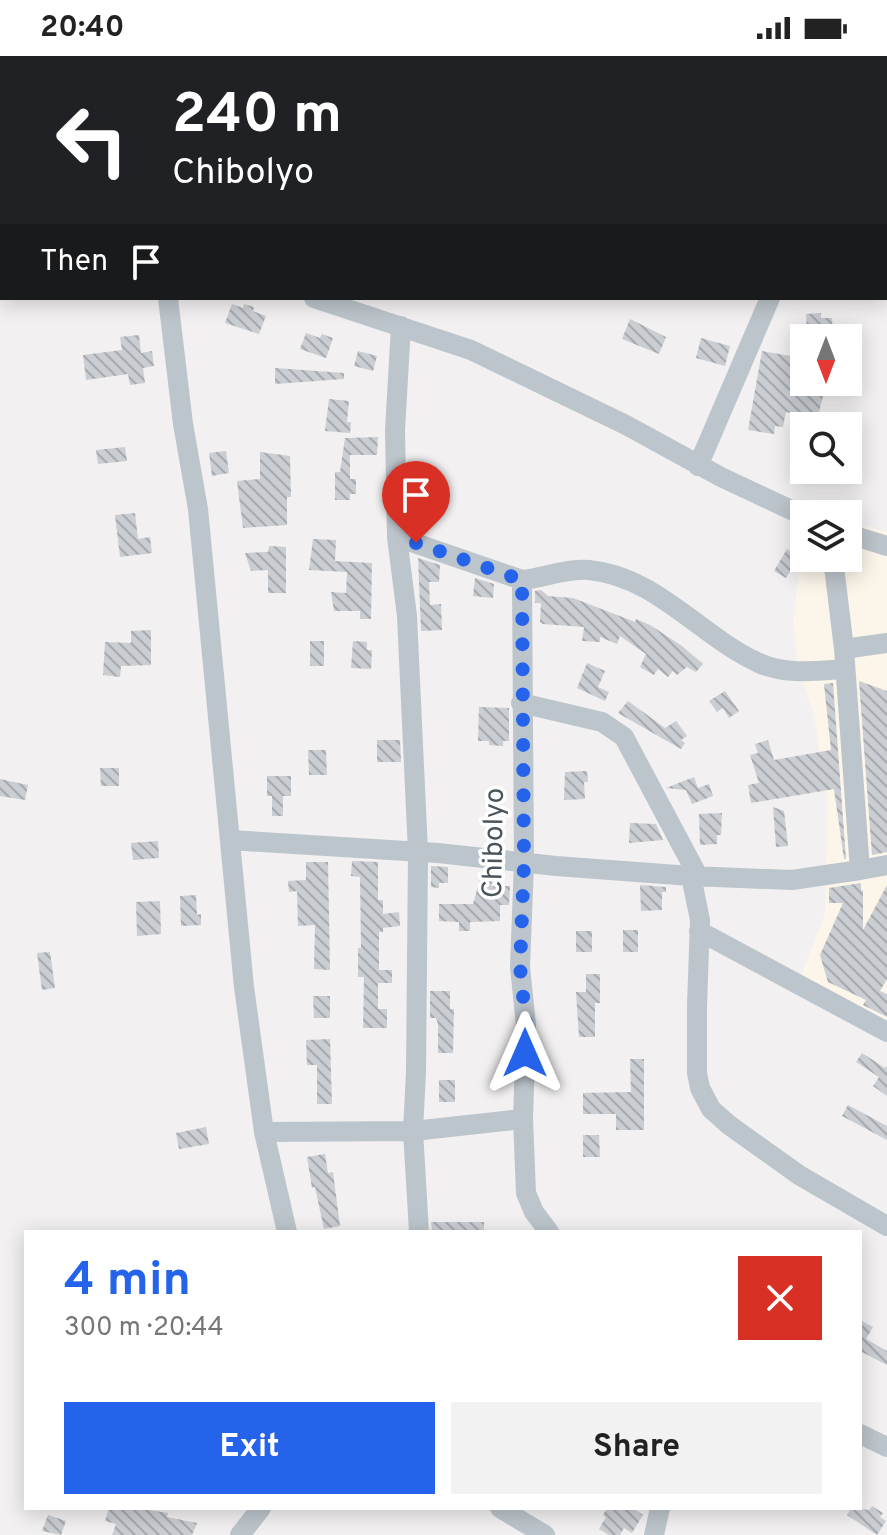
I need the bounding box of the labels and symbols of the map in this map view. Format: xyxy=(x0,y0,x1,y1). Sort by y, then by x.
north arrow xyxy=(790,324,862,396)
pin xyxy=(382,461,450,543)
street label: Chibolyo xyxy=(476,787,514,899)
position arrow xyxy=(483,1011,567,1095)

